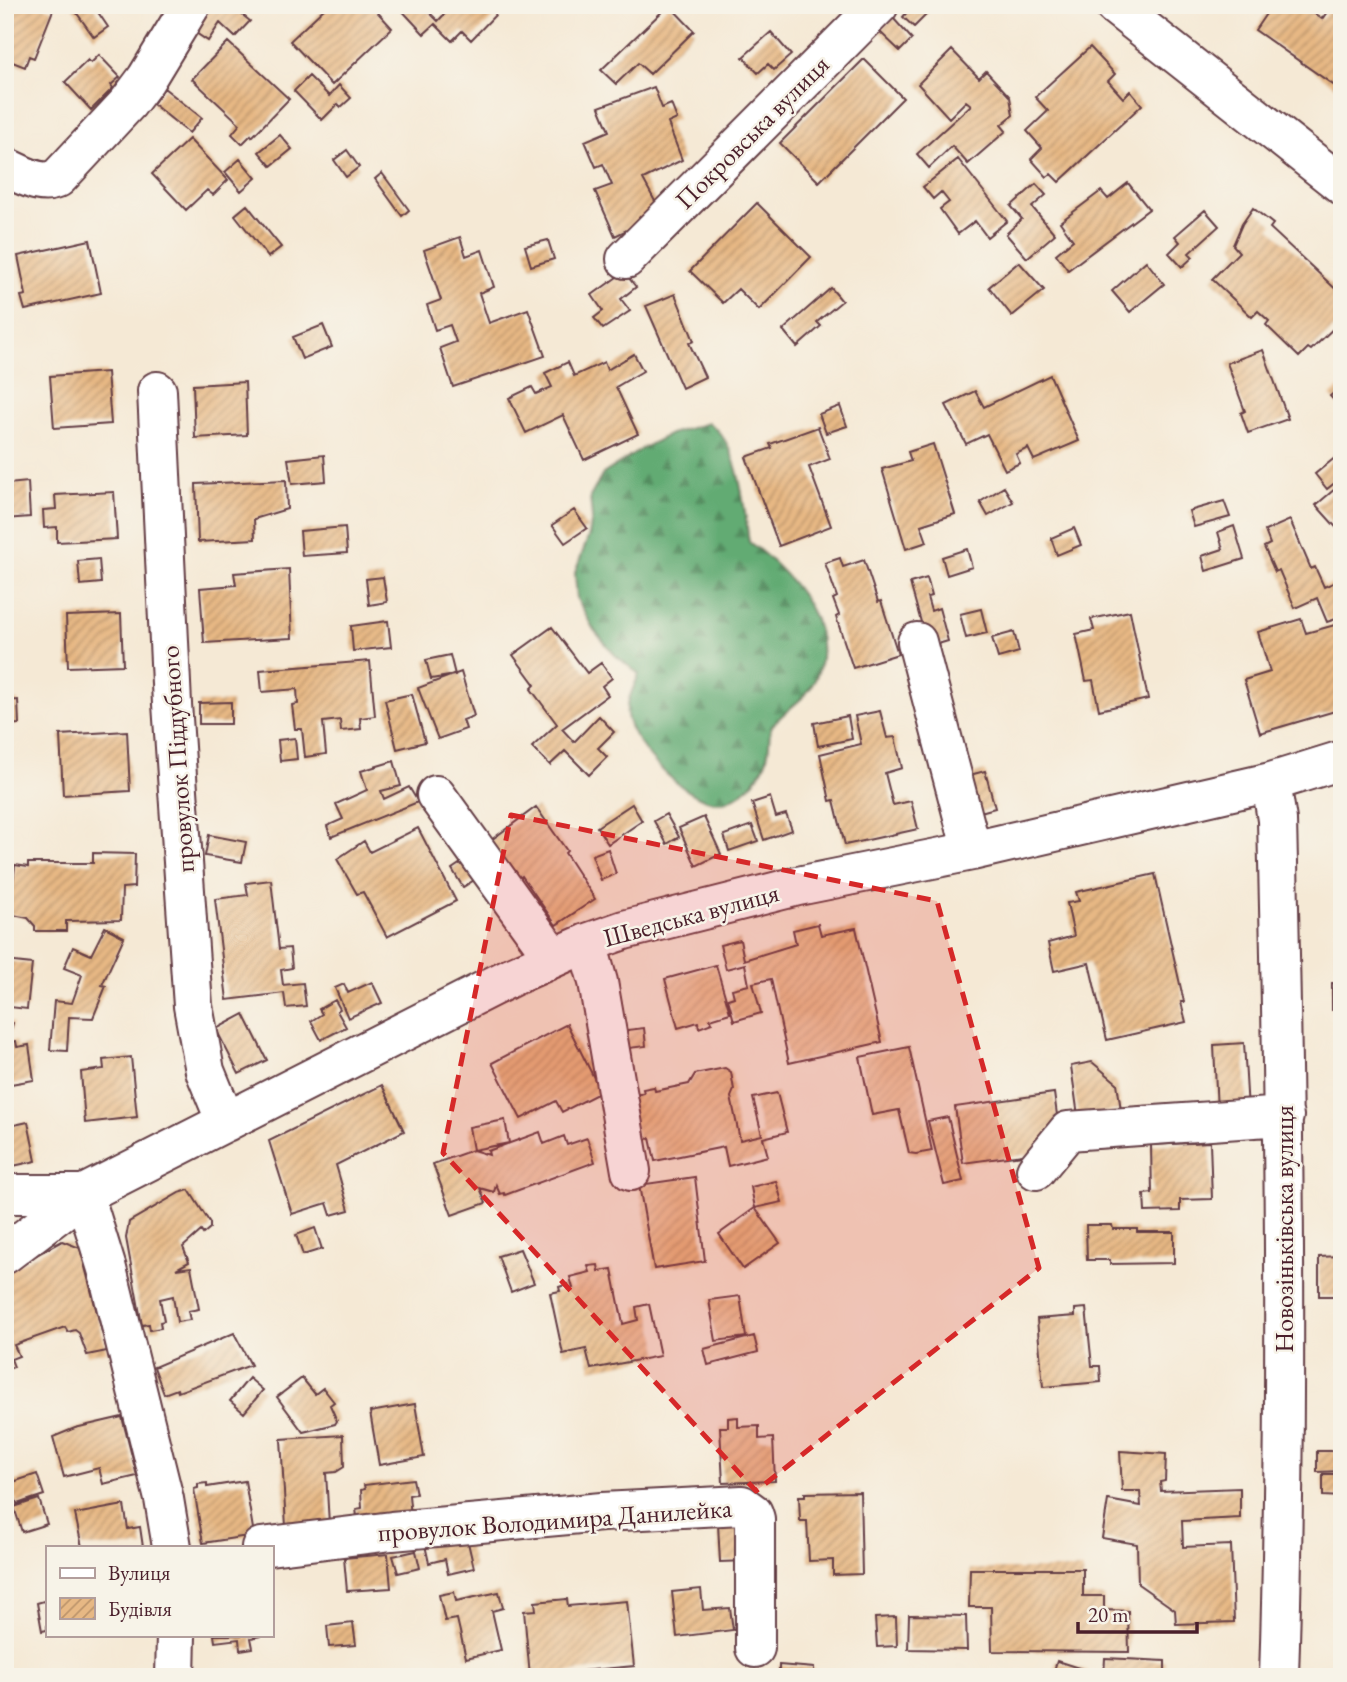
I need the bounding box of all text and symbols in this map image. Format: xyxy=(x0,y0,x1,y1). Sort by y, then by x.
street label: Покровська вулиця xyxy=(668,48,836,216)
street label: провулок Піддубного xyxy=(152,644,202,874)
street label: Шведська вулиця xyxy=(599,875,783,955)
street label: Новозіньківська вулиця xyxy=(1267,1105,1301,1353)
street label: провулок Володимира Данилейка xyxy=(377,1491,734,1549)
legend xyxy=(46,1546,273,1636)
text: Вулиця xyxy=(108,1559,170,1586)
scale bar xyxy=(1078,1591,1196,1635)
text: Будівля xyxy=(108,1595,172,1622)
text: 20 m xyxy=(1088,1601,1129,1628)

